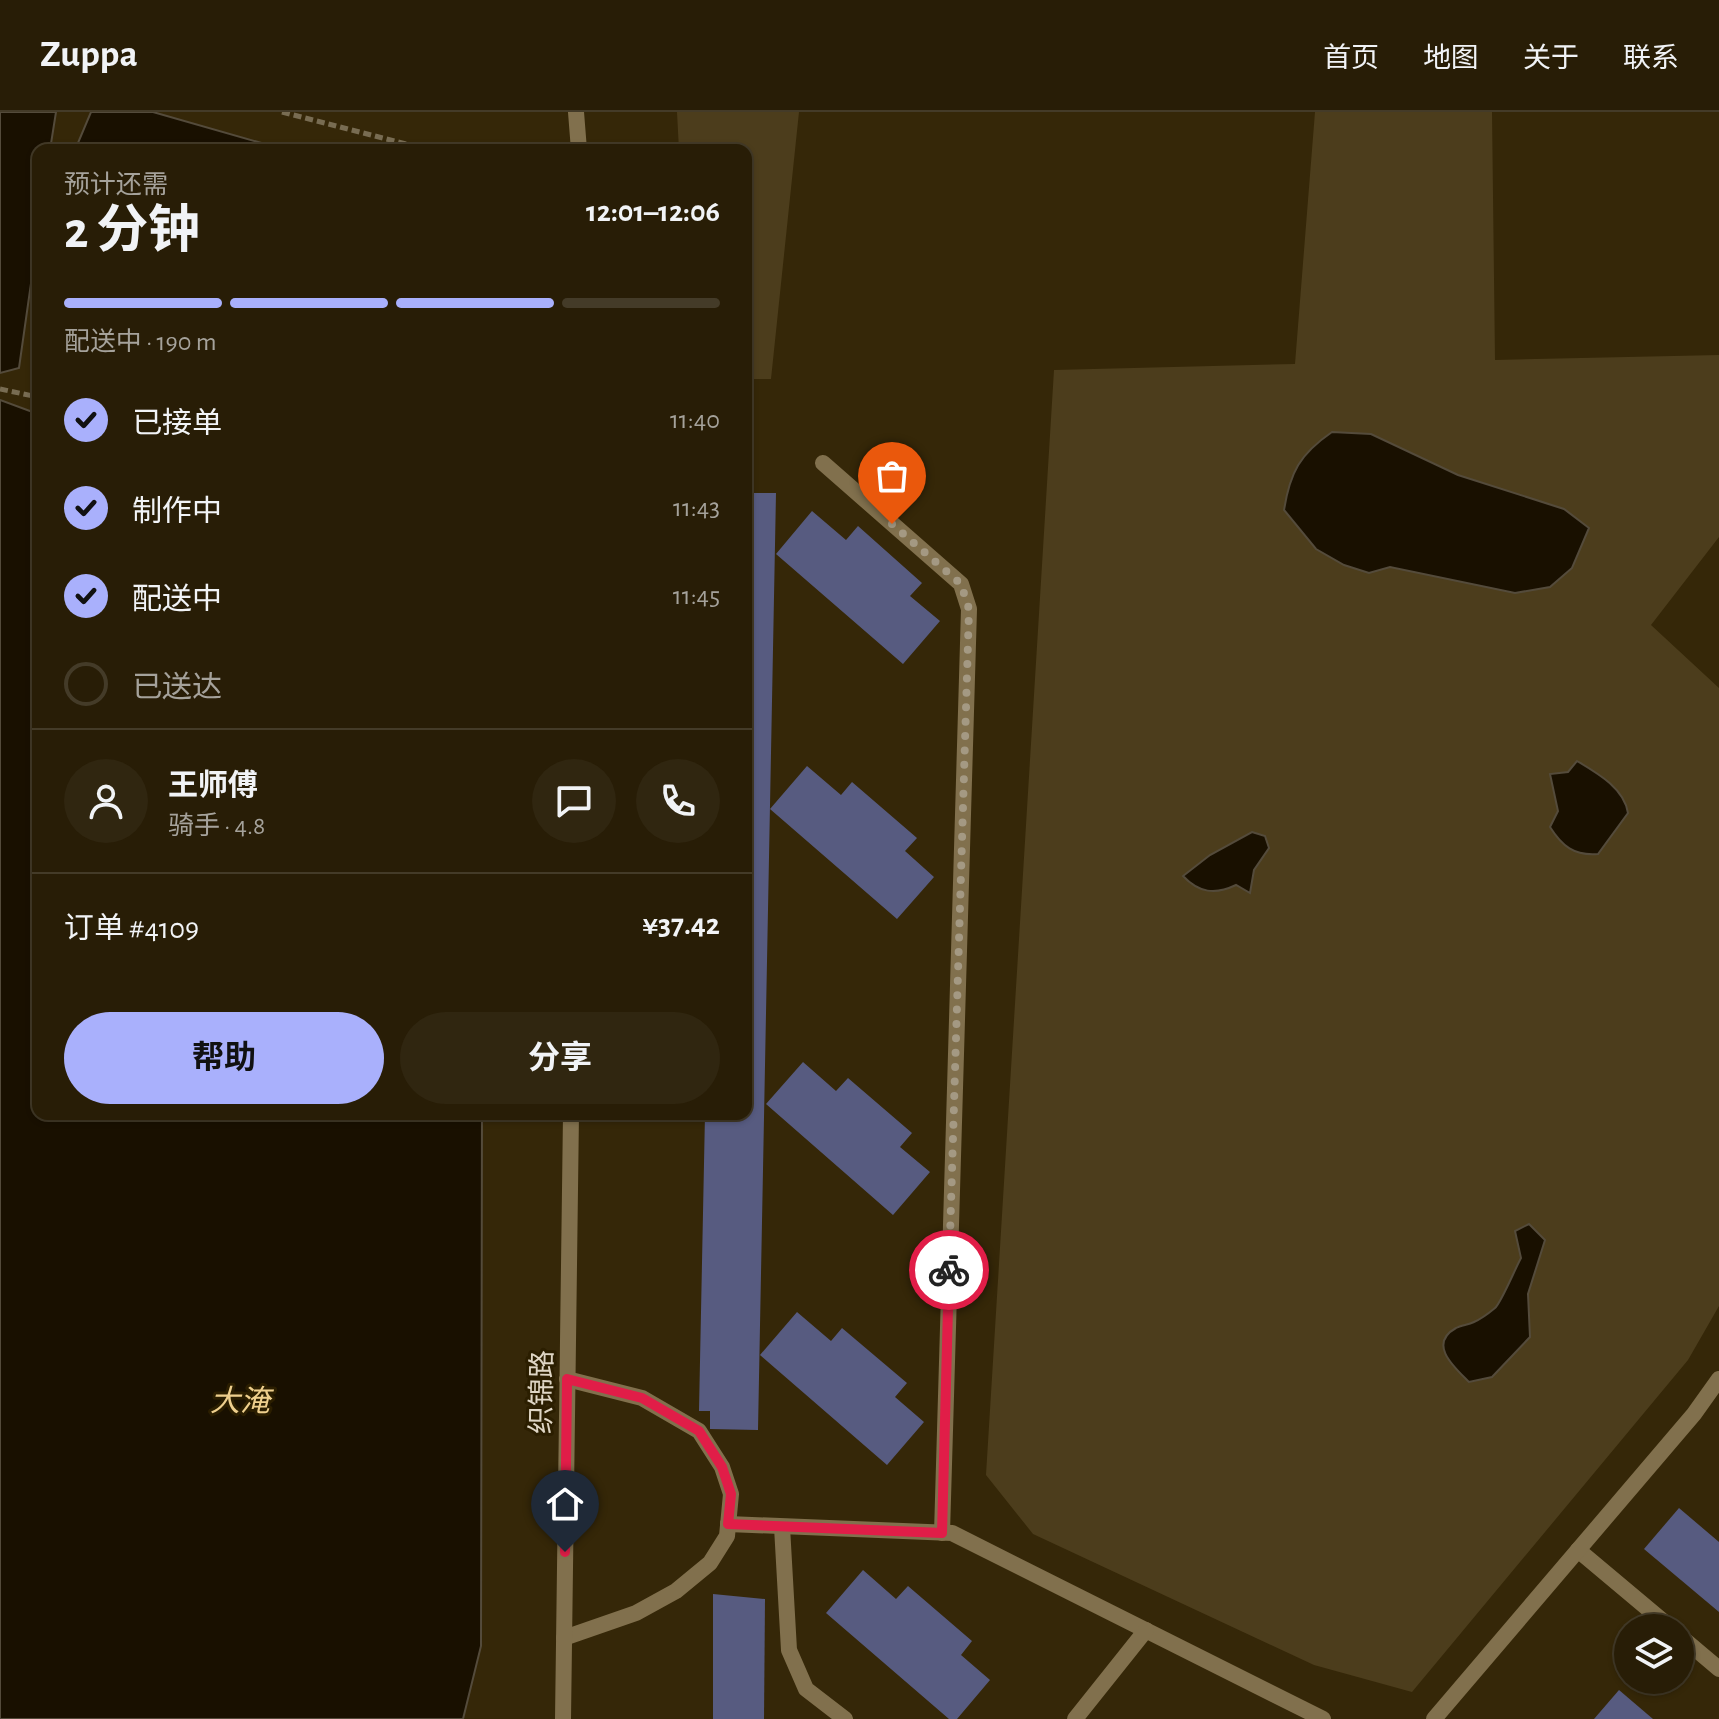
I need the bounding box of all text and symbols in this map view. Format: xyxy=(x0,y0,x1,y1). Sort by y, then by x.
text: Zuppa xyxy=(40,36,138,74)
text: 首页 xyxy=(1323,45,1379,73)
text: 地图 xyxy=(1423,45,1479,73)
text: 关于 xyxy=(1523,45,1579,73)
text: 联系 xyxy=(1623,45,1679,73)
text: 预计还需 xyxy=(64,172,168,198)
text: 12:01–12:06 xyxy=(586,197,720,227)
text: 2 分钟 xyxy=(64,205,200,257)
text: 配送中 · 190 m xyxy=(64,329,217,355)
icon: check xyxy=(64,398,108,442)
text: 11:40 xyxy=(670,407,720,433)
text: 已接单 xyxy=(132,409,222,439)
pin xyxy=(858,442,926,524)
icon: bag xyxy=(870,454,914,498)
icon: check xyxy=(64,486,108,530)
text: 11:43 xyxy=(673,495,720,521)
text: 制作中 xyxy=(132,497,222,527)
icon: check xyxy=(64,574,108,618)
text: 11:45 xyxy=(673,583,720,609)
text: 配送中 xyxy=(132,585,222,615)
text: 已送达 xyxy=(132,673,222,703)
button: person xyxy=(64,759,148,843)
button: chat xyxy=(532,759,616,843)
button: phone xyxy=(636,759,720,843)
text: 王师傅 xyxy=(168,771,258,801)
text: 骑手 · 4.8 xyxy=(168,813,265,839)
text: ¥37.42 xyxy=(642,910,720,940)
text: 订单 #4109 xyxy=(64,914,199,944)
button: 帮助 xyxy=(64,1012,384,1104)
button: 分享 xyxy=(400,1012,720,1104)
courier xyxy=(909,1230,989,1310)
icon: bike xyxy=(927,1248,971,1292)
street label: 织锦路 xyxy=(526,1350,558,1434)
water label: 大淹 xyxy=(210,1385,275,1417)
pin xyxy=(531,1470,599,1552)
icon: home xyxy=(543,1482,587,1526)
map controls xyxy=(1614,1614,1694,1694)
button: layers xyxy=(1614,1614,1694,1694)

